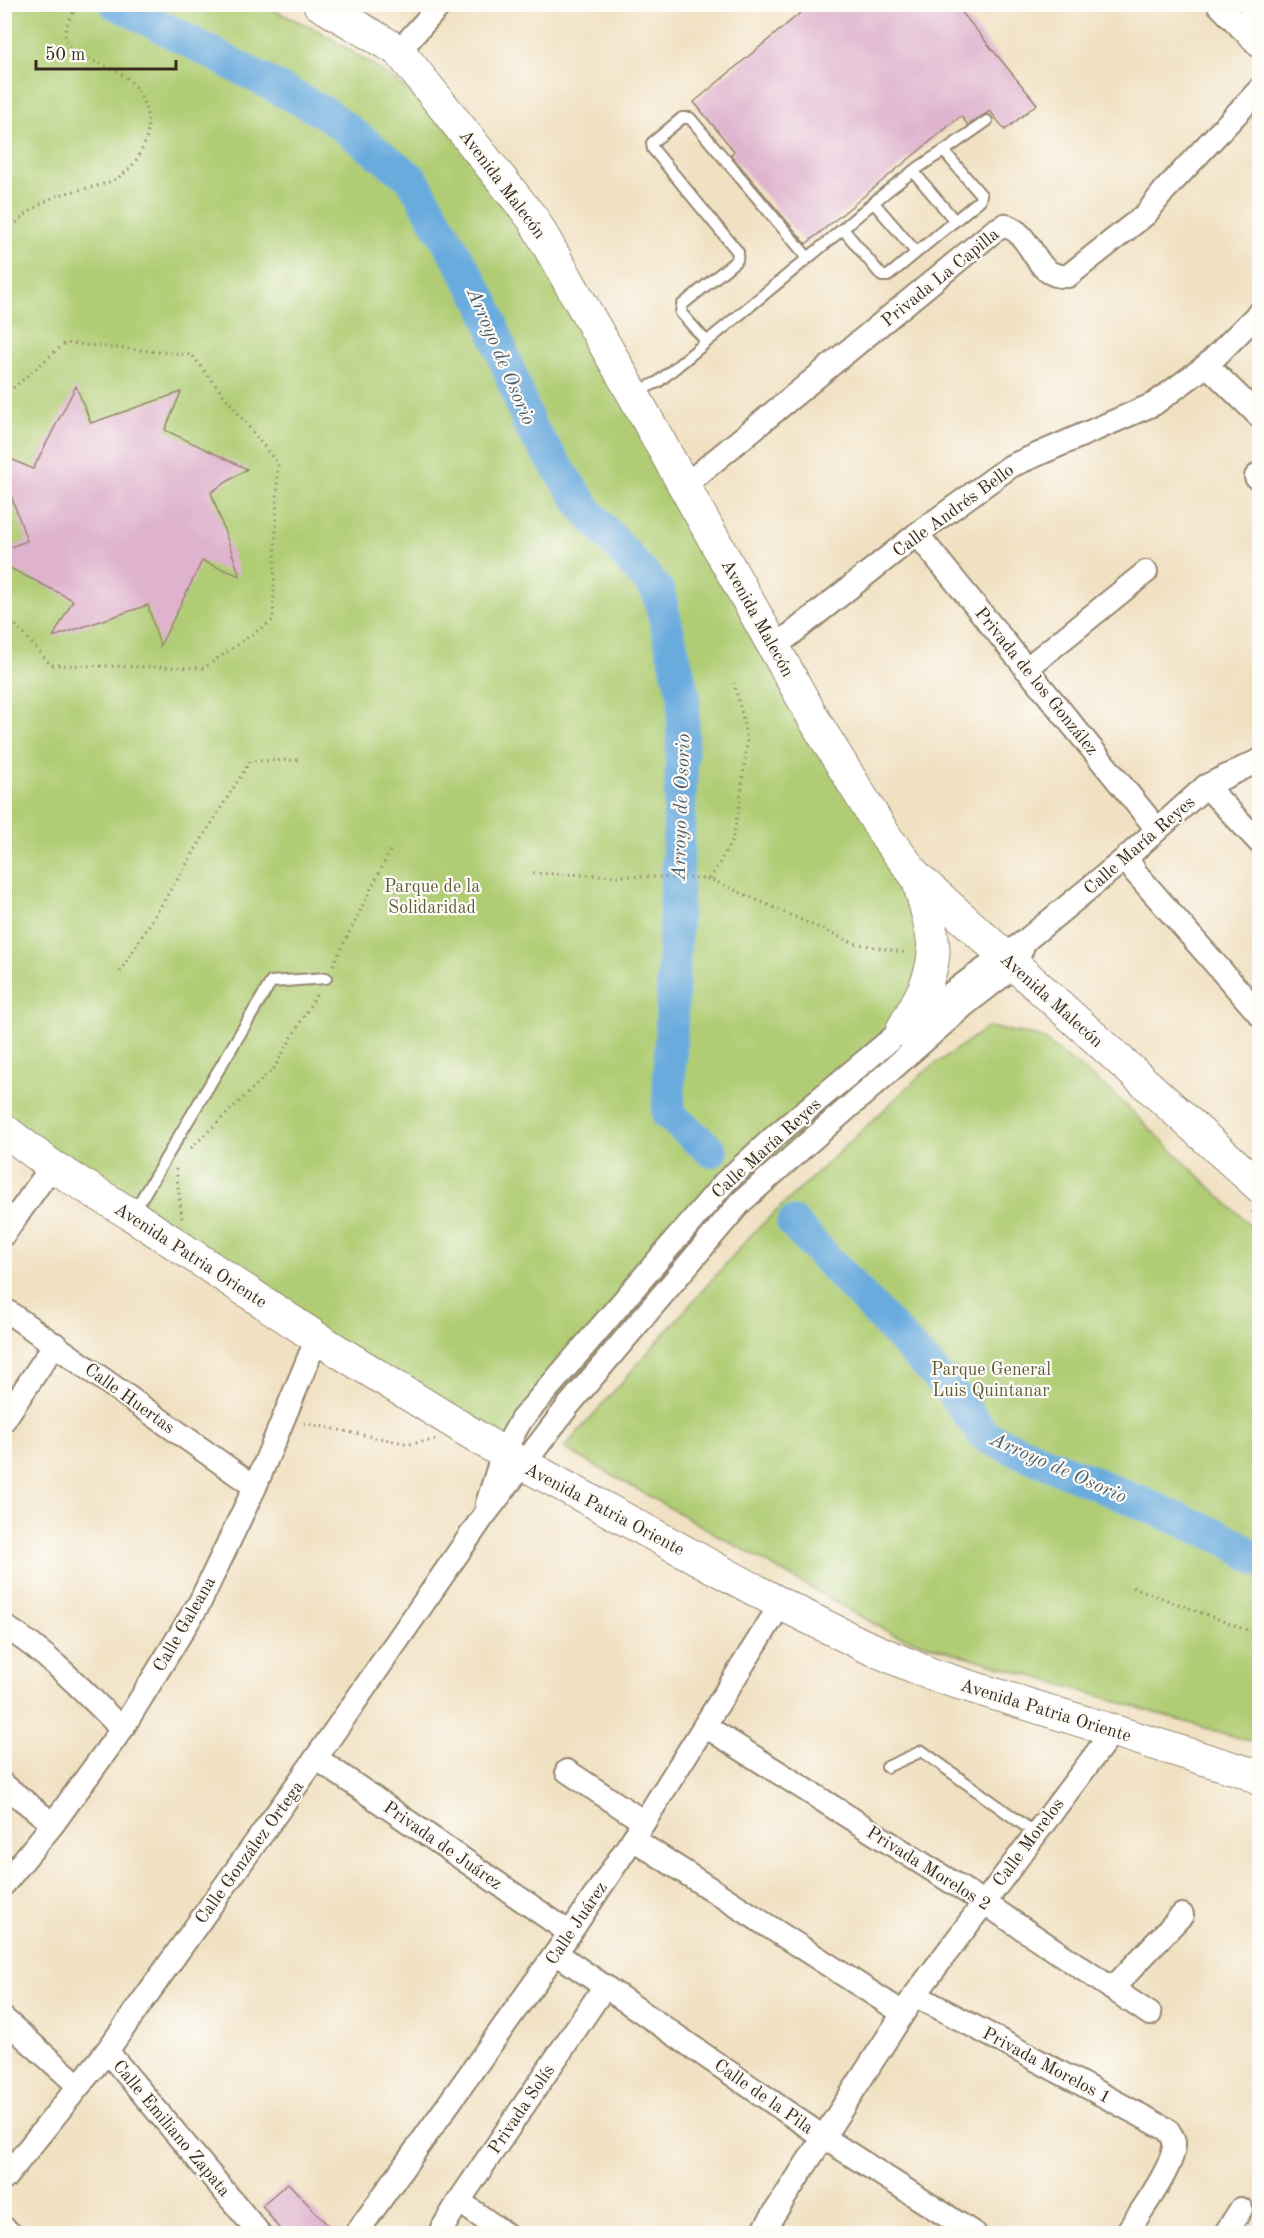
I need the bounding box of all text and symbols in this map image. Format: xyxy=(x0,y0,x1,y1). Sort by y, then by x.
scale bar xyxy=(36,33,176,71)
text: 50 m xyxy=(45,46,85,64)
street label: Avenida Malecón xyxy=(456,127,549,243)
street label: Privada La Capilla xyxy=(878,225,1003,331)
water label: Arroyo de Osorio xyxy=(462,284,538,428)
street label: Calle Andrés Bello xyxy=(890,461,1017,561)
street label: Avenida Malecón xyxy=(717,557,797,680)
street label: Privada de los González xyxy=(971,604,1101,759)
water label: Arroyo de Osorio xyxy=(669,733,695,882)
street label: Calle María Reyes xyxy=(1081,793,1199,898)
park label: Parque de la Solidaridad xyxy=(384,878,480,917)
street label: Avenida Malecón xyxy=(997,950,1106,1051)
street label: Calle María Reyes xyxy=(709,1095,825,1202)
street label: Avenida Patria Oriente xyxy=(111,1200,270,1312)
street label: Calle Huertas xyxy=(81,1360,178,1437)
park label: Parque General Luis Quintanar xyxy=(931,1361,1051,1400)
water label: Arroyo de Osorio xyxy=(986,1429,1129,1508)
street label: Avenida Patria Oriente xyxy=(522,1460,687,1560)
street label: Calle Galeana xyxy=(150,1574,219,1675)
street label: Avenida Patria Oriente xyxy=(958,1676,1133,1746)
street label: Calle González Ortega xyxy=(192,1778,308,1927)
street label: Calle Morelos xyxy=(990,1795,1068,1890)
street label: Privada de Juárez xyxy=(380,1798,505,1893)
street label: Privada Morelos 2 xyxy=(863,1823,994,1914)
street label: Calle Juárez xyxy=(543,1879,611,1968)
street label: Privada Morelos 1 xyxy=(979,2025,1114,2107)
street label: Calle de la Pila xyxy=(711,2056,816,2138)
street label: Calle Emiliano Zapata xyxy=(109,2057,233,2200)
street label: Privada Solís xyxy=(485,2062,558,2157)

